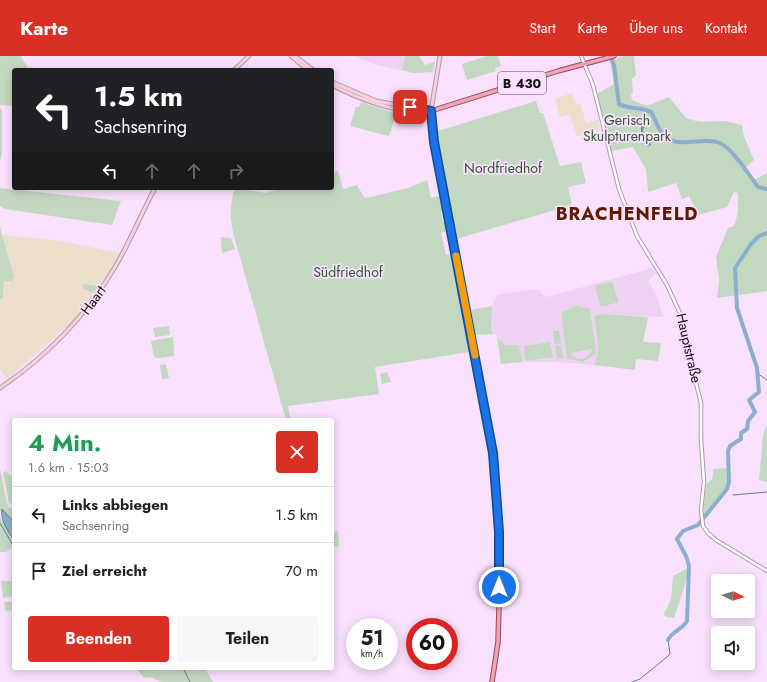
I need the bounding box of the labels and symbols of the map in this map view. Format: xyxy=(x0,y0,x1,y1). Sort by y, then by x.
road number: B 430 xyxy=(498,72,546,94)
pin xyxy=(393,90,427,124)
park label: Gerisch Skulpturenpark xyxy=(583,110,672,146)
park label: Nordfriedhof xyxy=(464,158,543,178)
district label: BRACHENFELD xyxy=(556,201,698,227)
park label: Südfriedhof xyxy=(313,262,384,282)
street label: Haart xyxy=(76,281,111,319)
street label: Hauptstraße xyxy=(671,311,707,385)
position arrow xyxy=(478,566,520,608)
north arrow xyxy=(711,574,755,618)
speed limit sign: 60 xyxy=(406,618,458,670)

